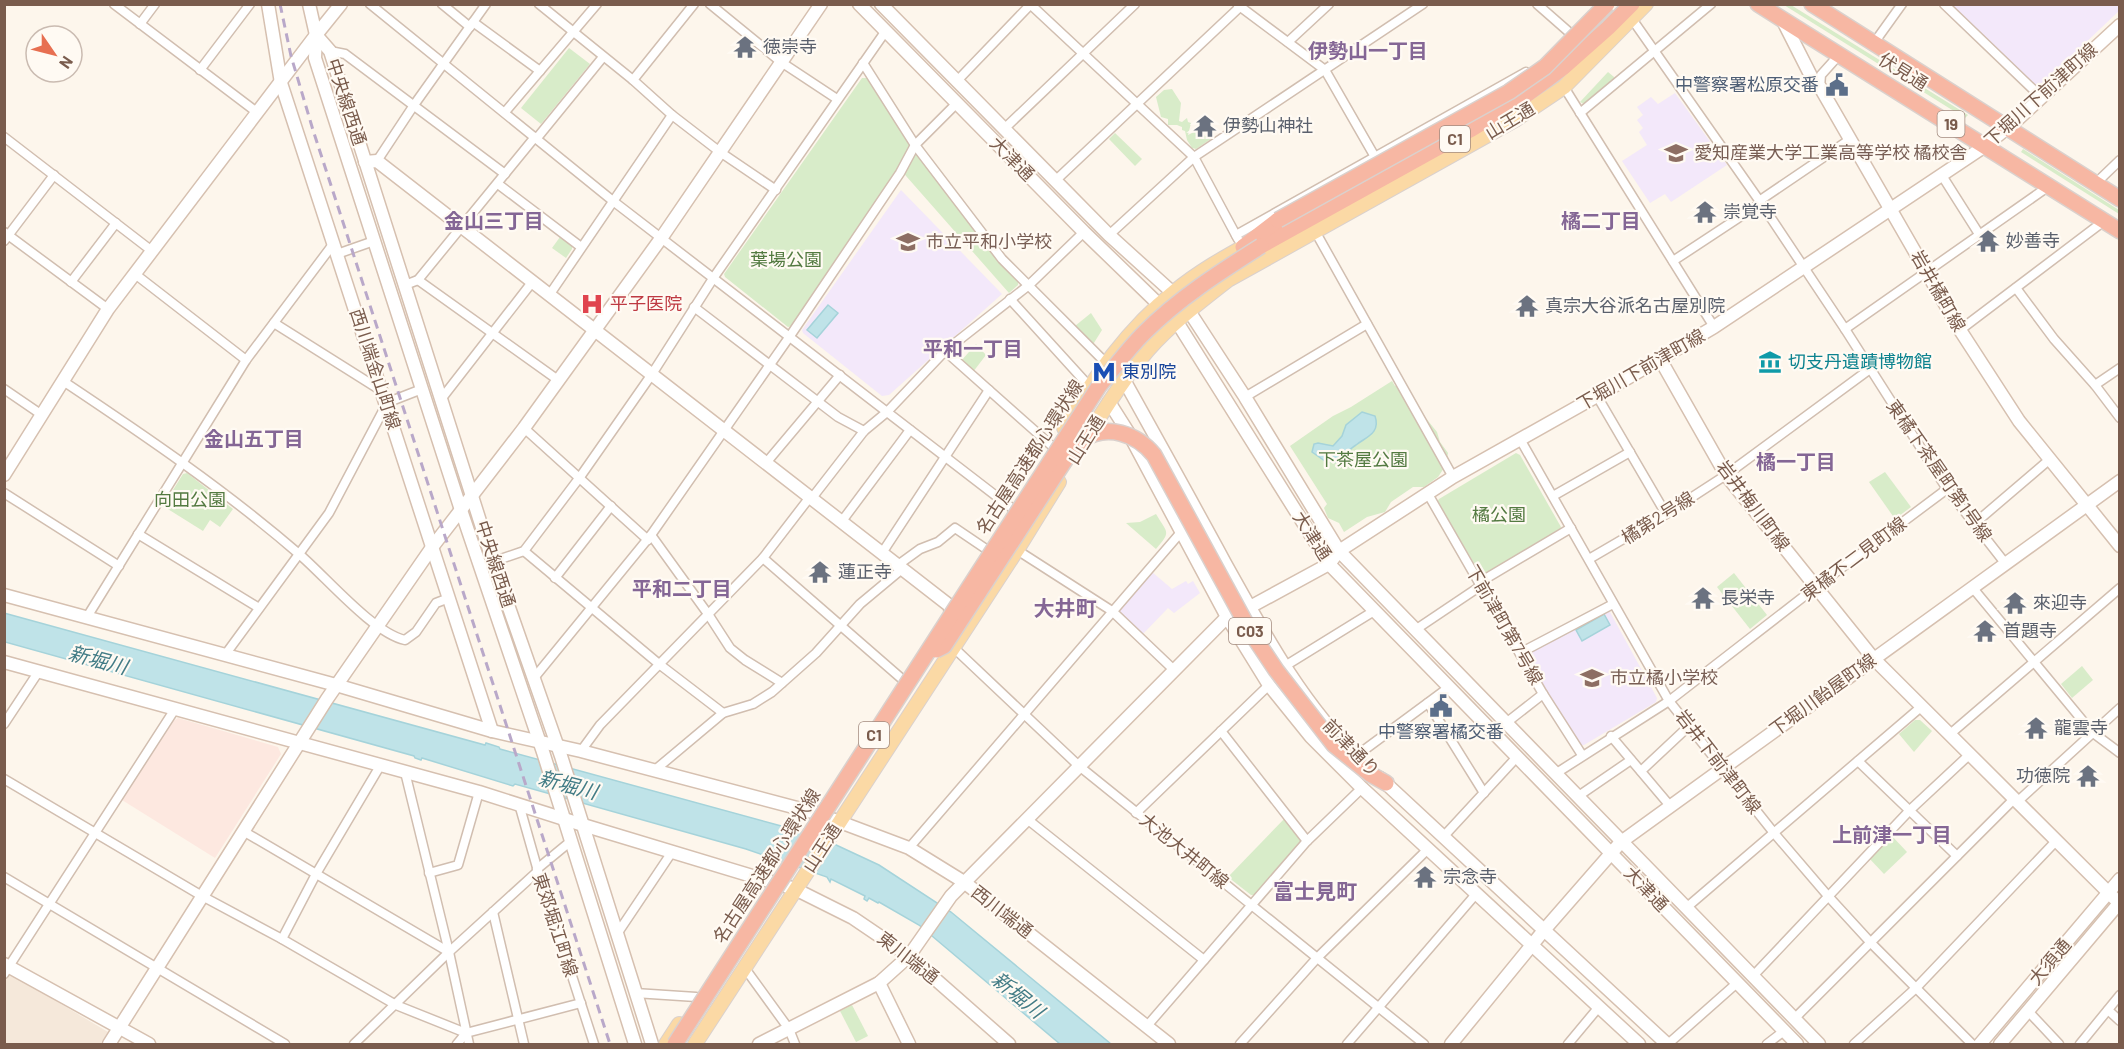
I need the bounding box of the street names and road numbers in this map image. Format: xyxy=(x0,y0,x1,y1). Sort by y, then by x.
street label: 下堀川下前津町線 xyxy=(1979,38,2101,151)
street label: 伏見通 xyxy=(1875,48,1932,95)
street label: 中央線西通 xyxy=(323,55,371,148)
street label: 山王通 xyxy=(1481,97,1538,143)
road number: 19 xyxy=(1938,111,1964,137)
road number: C1 xyxy=(1440,126,1470,152)
street label: 大津通 xyxy=(986,131,1040,185)
street label: 岩井橘町線 xyxy=(1907,246,1971,335)
street label: 西川端金山町線 xyxy=(346,305,406,432)
street label: 下堀川下前津町線 xyxy=(1573,324,1708,415)
street label: 名古屋高速都心環状線 xyxy=(971,375,1087,538)
street label: 東橘下茶屋町第1号線 xyxy=(1883,395,1997,546)
street label: 山王通 xyxy=(1062,411,1109,468)
street label: 岩井梅川町線 xyxy=(1713,456,1795,555)
street label: 橘第2号線 xyxy=(1617,486,1698,548)
street label: 大津通 xyxy=(1289,507,1337,564)
street label: 東橘不二見町線 xyxy=(1796,512,1910,605)
street label: 中央線西通 xyxy=(472,517,520,610)
street label: 下前津町第7号線 xyxy=(1462,561,1548,688)
road number: C03 xyxy=(1229,618,1271,644)
street label: 下堀川飴屋町線 xyxy=(1765,648,1880,740)
street label: 岩井下前津町線 xyxy=(1671,705,1766,818)
street label: 前津通り xyxy=(1319,714,1385,781)
road number: C1 xyxy=(859,722,889,748)
street label: 名古屋高速都心環状線 xyxy=(708,784,824,947)
street label: 大池大井町線 xyxy=(1136,808,1234,893)
street label: 山王通 xyxy=(797,819,845,876)
street label: 大津通 xyxy=(1620,861,1673,915)
street label: 東郊堀江町線 xyxy=(529,870,583,979)
street label: 西川端通 xyxy=(967,880,1038,942)
street label: 東川端通 xyxy=(873,926,944,988)
street label: 大須通 xyxy=(2023,934,2075,989)

